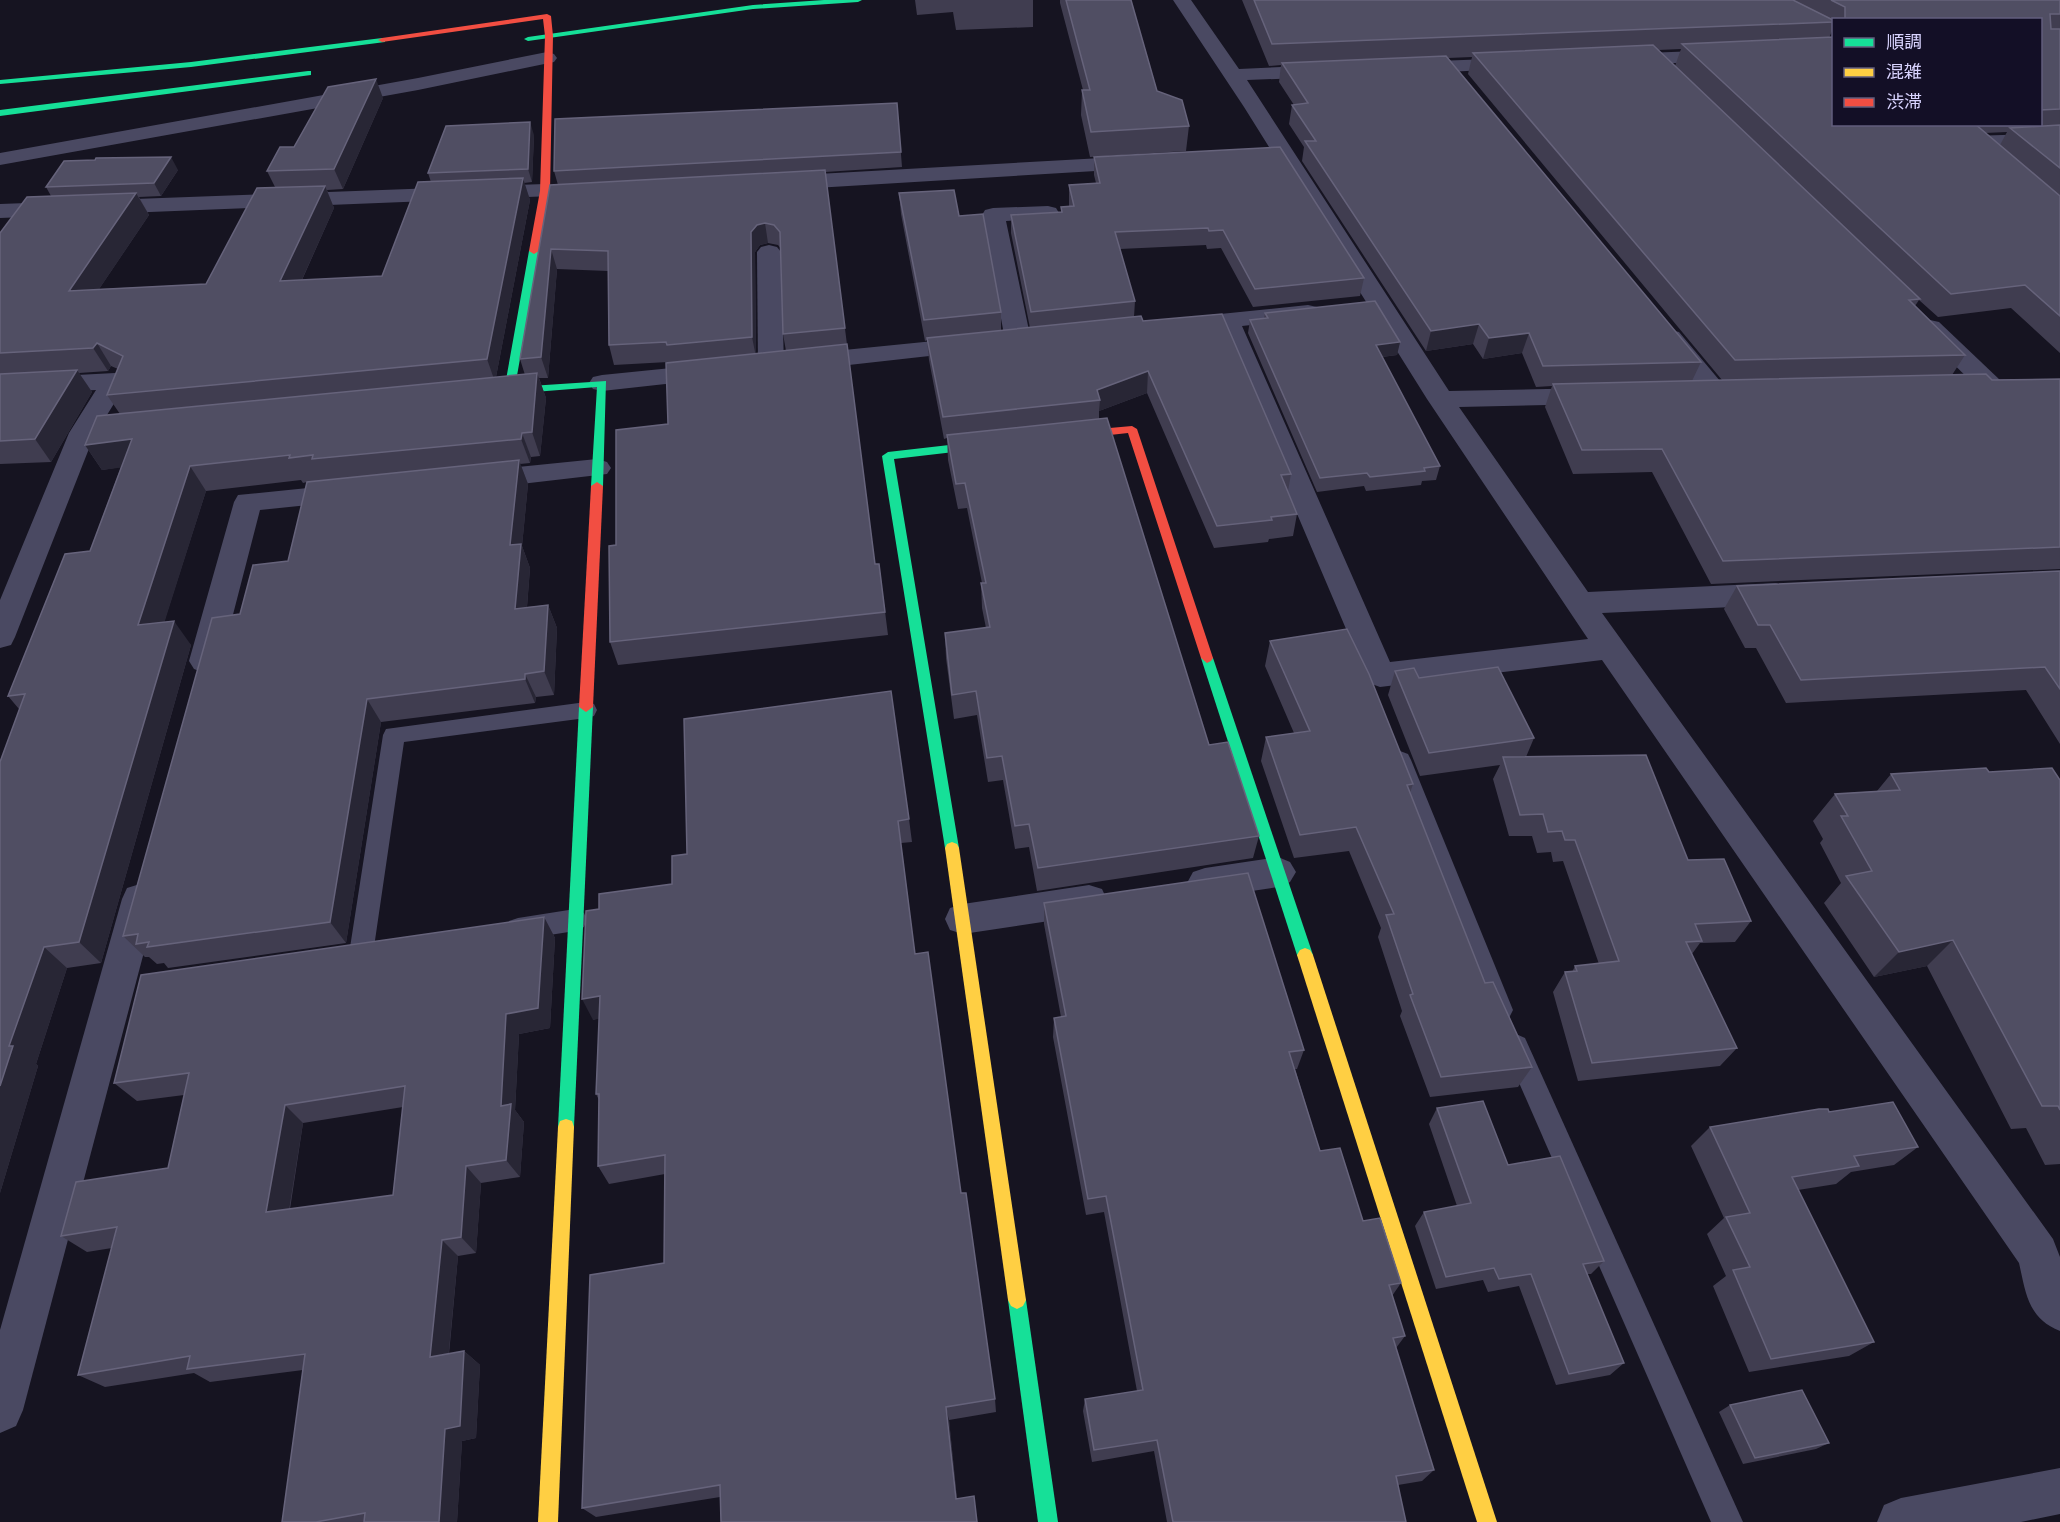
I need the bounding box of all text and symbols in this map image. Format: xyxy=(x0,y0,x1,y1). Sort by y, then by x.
legend xyxy=(1832,18,2042,126)
text: 順調 xyxy=(1886,29,1922,53)
text: 混雑 xyxy=(1886,59,1922,83)
text: 渋滞 xyxy=(1886,89,1922,113)

